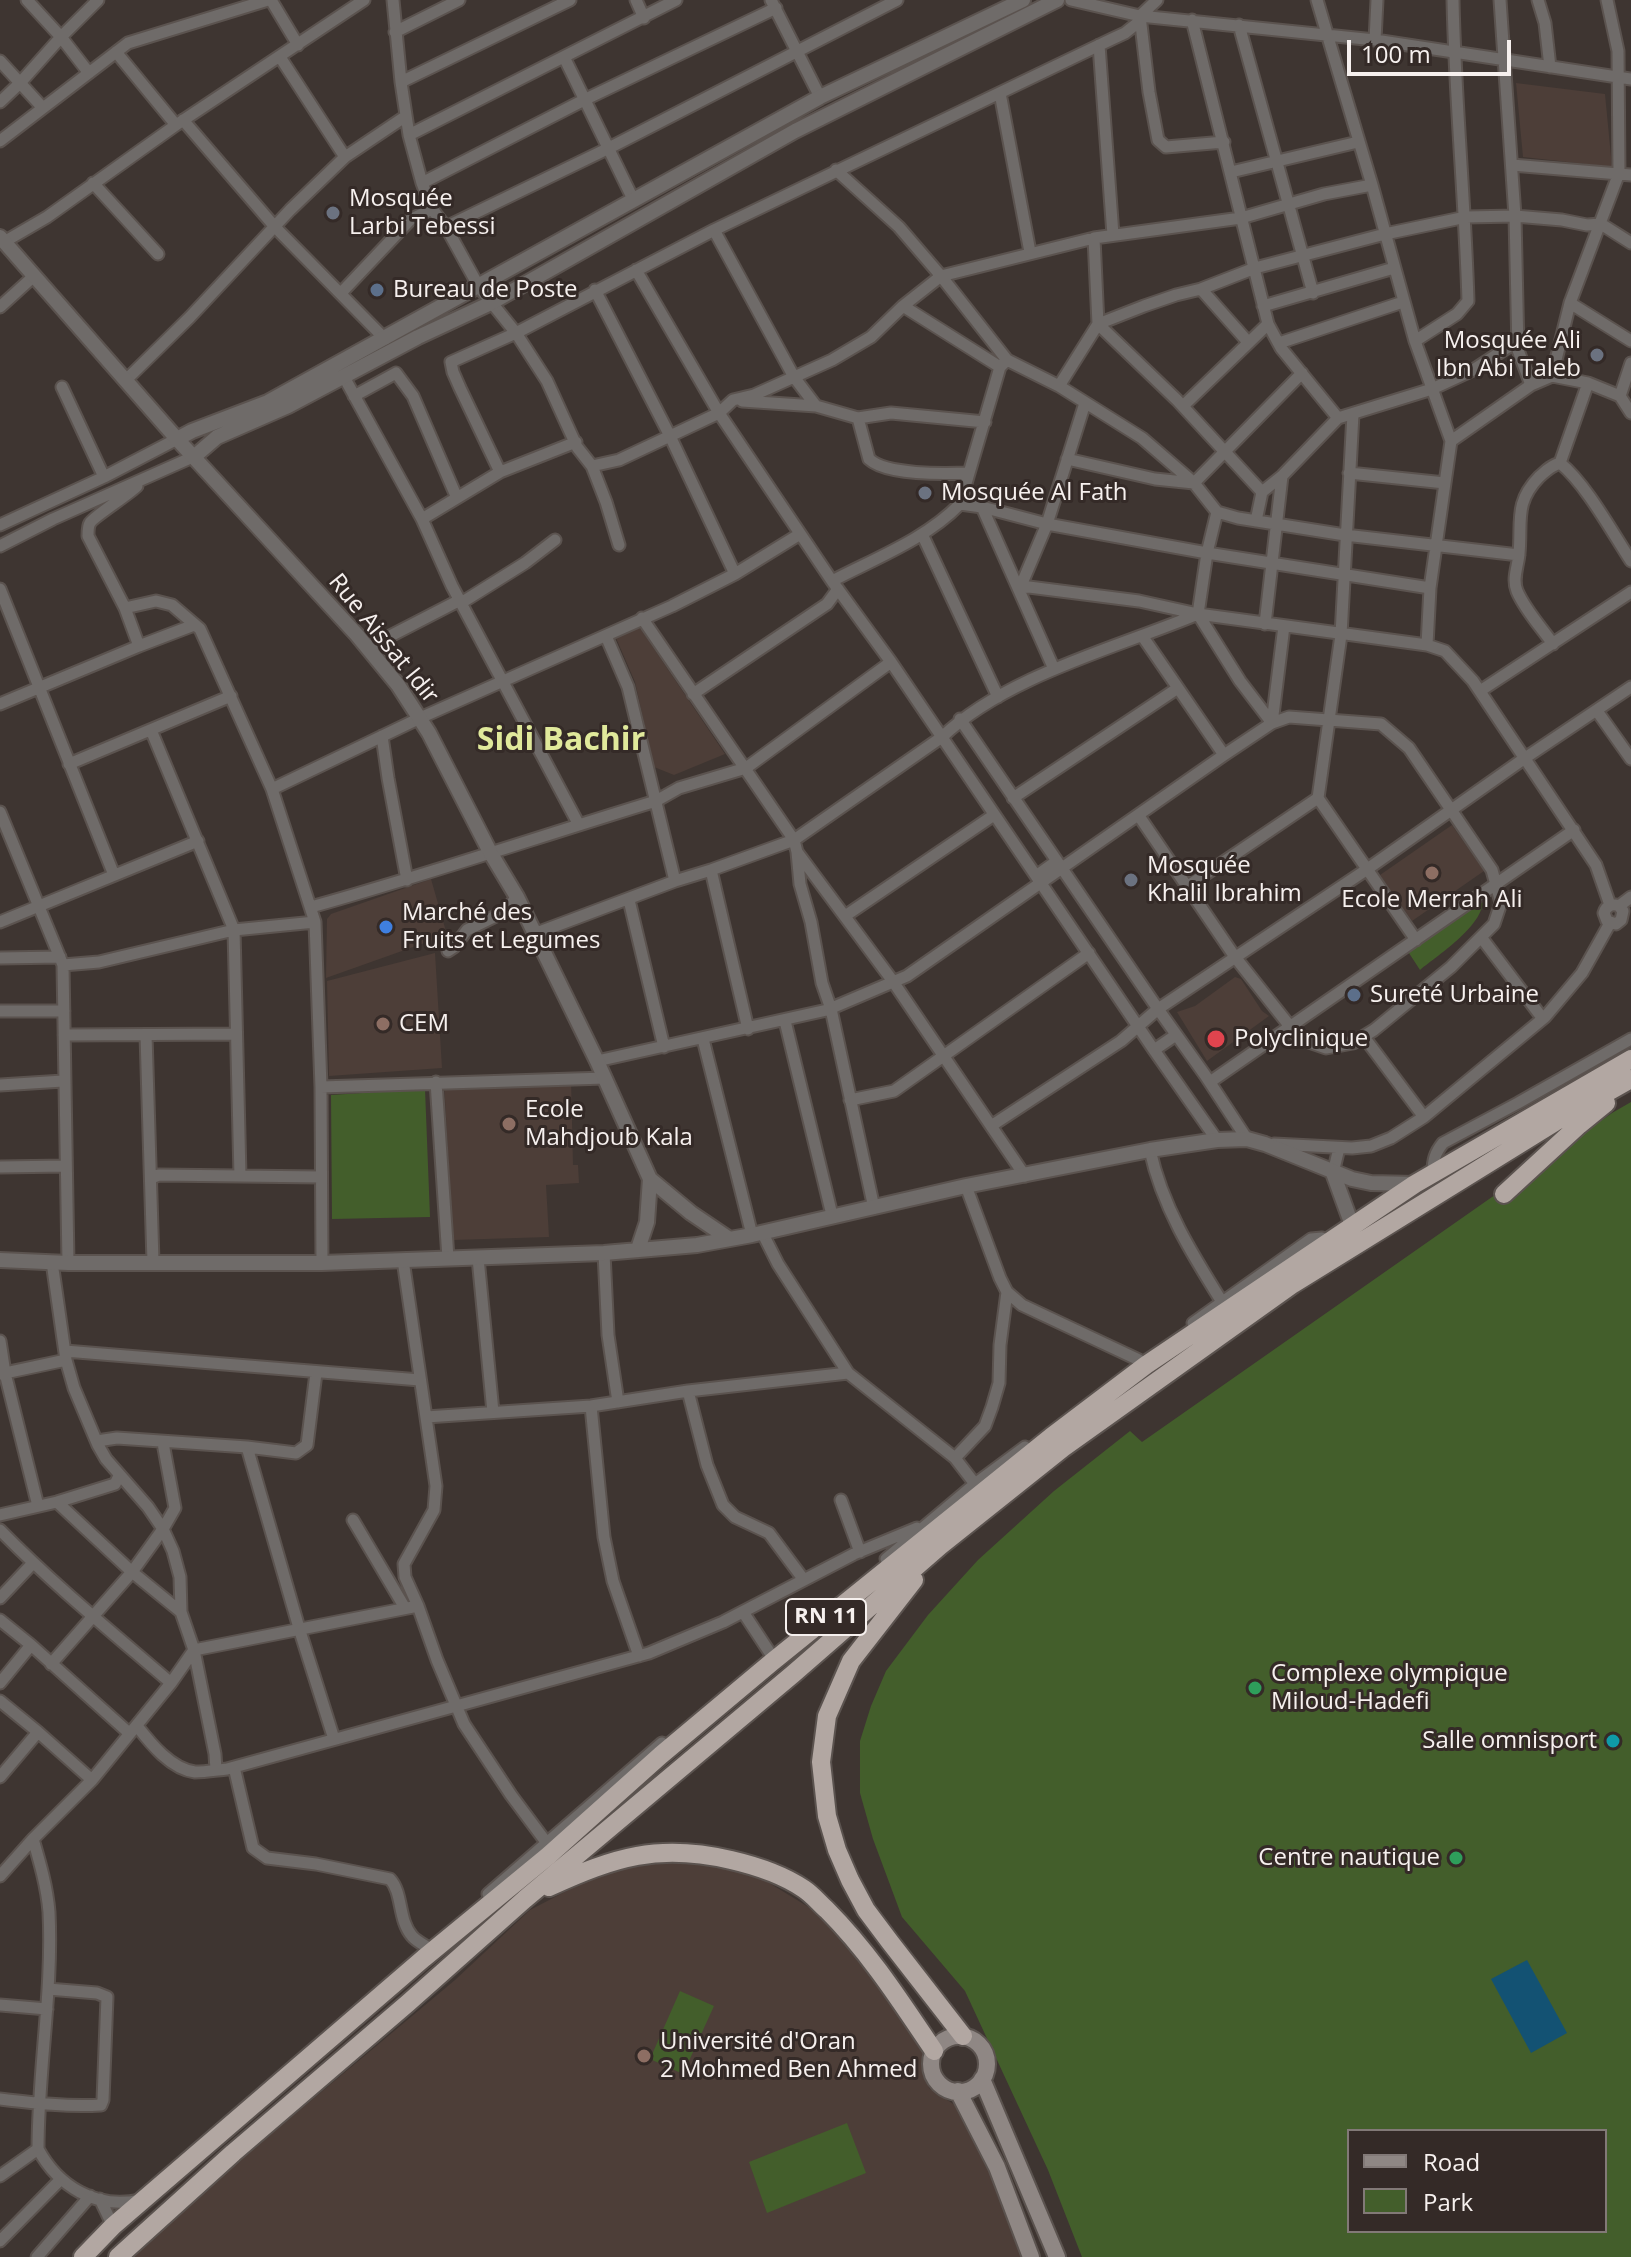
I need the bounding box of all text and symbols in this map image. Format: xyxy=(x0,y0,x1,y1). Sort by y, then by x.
scale bar xyxy=(1351,24,1515,74)
text: 100 m xyxy=(1361,37,1431,70)
place label: Mosquée Larbi Tebessi xyxy=(349,185,495,241)
marker: Mosquée Larbi Tebessi xyxy=(324,204,342,222)
place label: Bureau de Poste xyxy=(393,276,578,304)
marker: Bureau de Poste xyxy=(368,281,386,299)
place label: Mosquée Ali Ibn Abi Taleb xyxy=(1436,327,1581,383)
marker: Mosquée Ali Ibn Abi Taleb xyxy=(1588,346,1606,364)
place label: Mosquée Al Fath xyxy=(941,479,1128,507)
marker: Mosquée Al Fath xyxy=(916,484,934,502)
street label: Rue Aissat Idir xyxy=(322,568,444,710)
district label: Sidi Bachir xyxy=(477,722,645,760)
place label: Mosquée Khalil Ibrahim xyxy=(1147,852,1302,908)
marker: Ecole Merrah Ali xyxy=(1423,864,1441,882)
marker: Mosquée Khalil Ibrahim xyxy=(1122,871,1140,889)
place label: Ecole Merrah Ali xyxy=(1341,886,1523,914)
place label: Marché des Fruits et Legumes xyxy=(402,899,600,955)
marker: Marché des Fruits et Legumes xyxy=(377,918,395,936)
place label: Sureté Urbaine xyxy=(1370,981,1539,1009)
marker: Sureté Urbaine xyxy=(1345,986,1363,1004)
place label: CEM xyxy=(399,1010,449,1038)
marker: CEM xyxy=(374,1015,392,1033)
place label: Polyclinique xyxy=(1234,1025,1368,1053)
marker: Polyclinique xyxy=(1205,1028,1227,1050)
place label: Ecole Mahdjoub Kala xyxy=(525,1096,693,1152)
marker: Ecole Mahdjoub Kala xyxy=(500,1115,518,1133)
road number: RN 11 xyxy=(786,1599,866,1635)
place label: Complexe olympique Miloud-Hadefi xyxy=(1271,1660,1508,1716)
marker: Complexe olympique Miloud-Hadefi xyxy=(1246,1679,1264,1697)
place label: Salle omnisport xyxy=(1422,1727,1597,1755)
marker: Salle omnisport xyxy=(1604,1732,1622,1750)
place label: Centre nautique xyxy=(1258,1844,1440,1872)
marker: Centre nautique xyxy=(1447,1849,1465,1867)
place label: Université d'Oran 2 Mohmed Ben Ahmed xyxy=(660,2028,918,2084)
marker: Université d'Oran 2 Mohmed Ben Ahmed xyxy=(635,2047,653,2065)
legend xyxy=(1347,2129,1607,2233)
text: Road xyxy=(1423,2145,1480,2178)
text: Park xyxy=(1423,2185,1473,2218)

